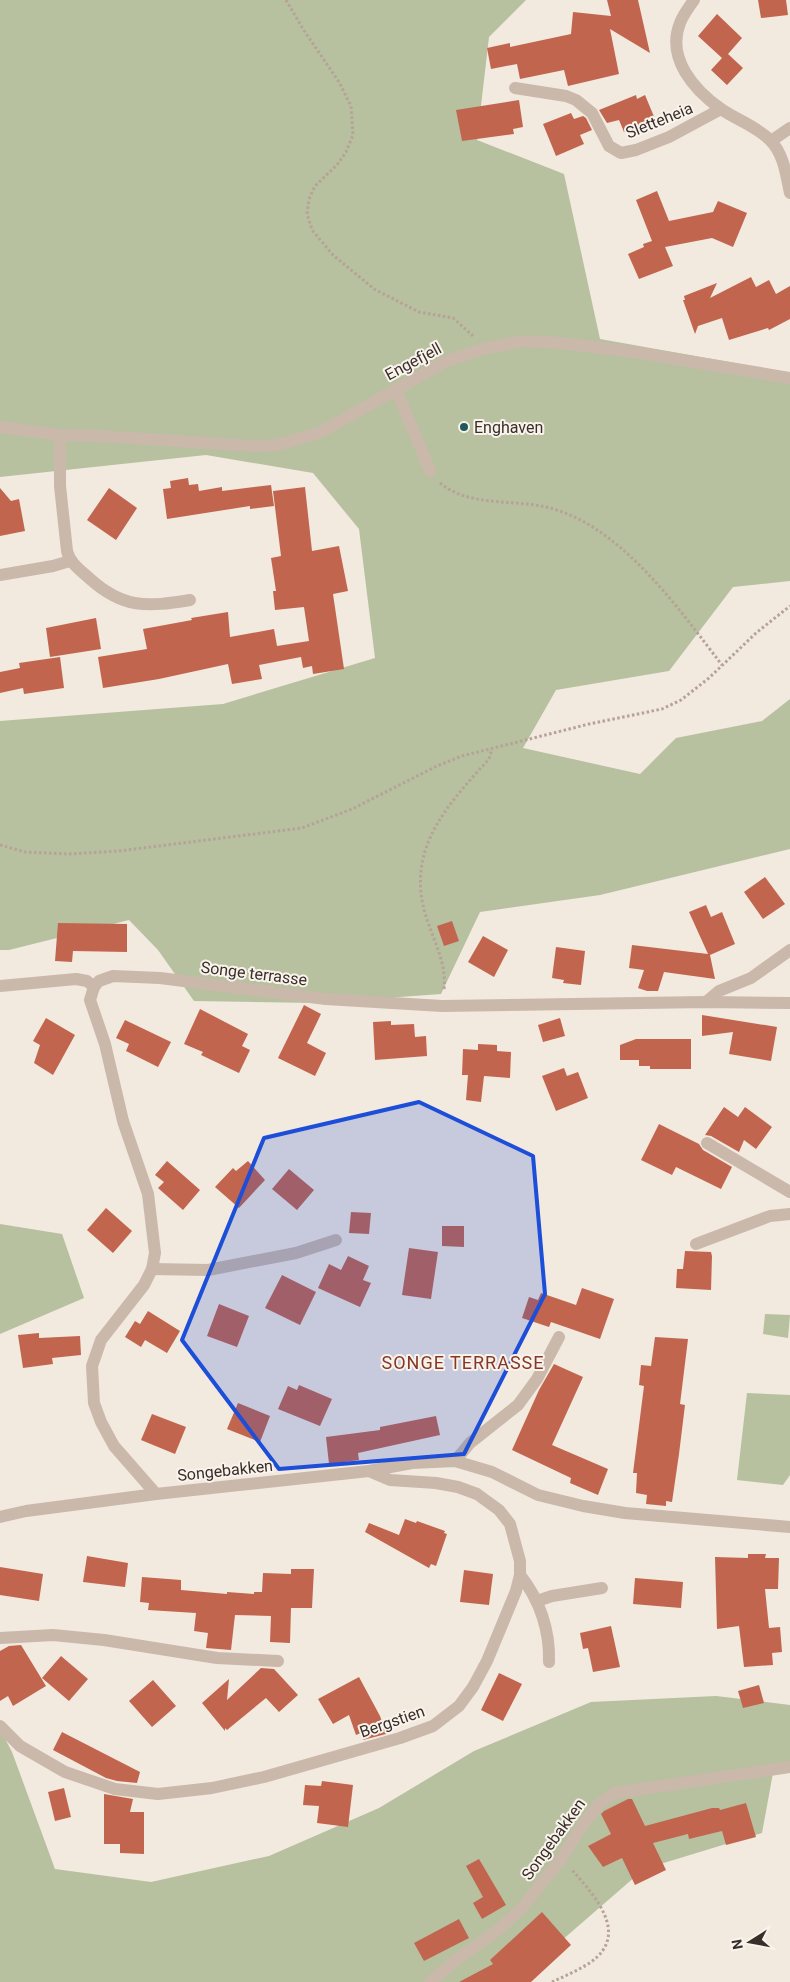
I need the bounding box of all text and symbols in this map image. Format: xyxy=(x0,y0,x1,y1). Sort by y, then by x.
street label: Sletteheia xyxy=(623,98,696,143)
street label: Engefjell xyxy=(382,339,445,384)
place label: Enghaven xyxy=(474,418,543,437)
marker: Enghaven xyxy=(458,421,470,433)
street label: Songe terrasse xyxy=(200,958,308,989)
district label: SONGE TERRASSE xyxy=(381,1352,545,1373)
street label: Songebakken xyxy=(176,1456,274,1485)
street label: Bergstien xyxy=(357,1702,427,1741)
street label: Songebakken xyxy=(518,1795,589,1884)
north arrow xyxy=(725,1917,775,1967)
text: N xyxy=(728,1938,746,1951)

